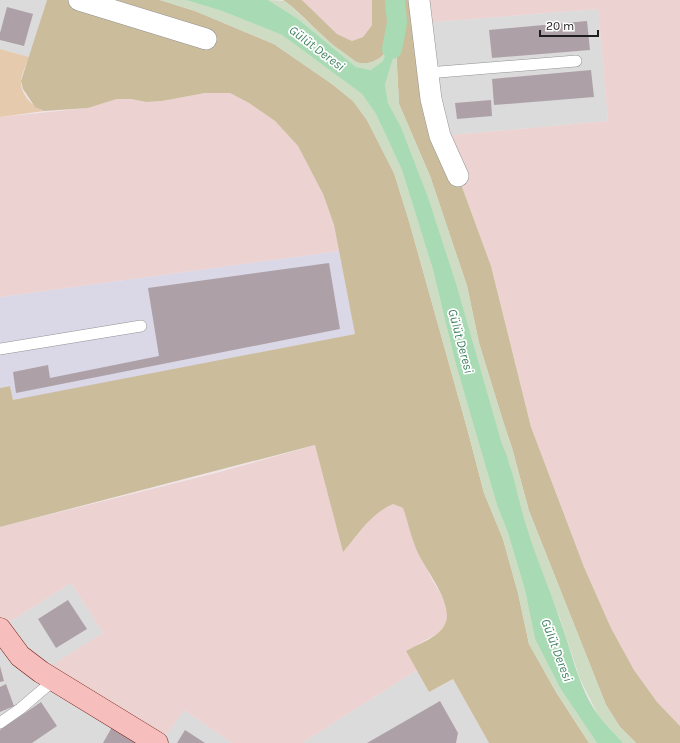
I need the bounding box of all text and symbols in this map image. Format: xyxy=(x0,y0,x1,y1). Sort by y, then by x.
scale bar xyxy=(540,12,598,38)
text: 20 m xyxy=(546,19,574,33)
water label: Gülüt Deresi xyxy=(286,22,348,74)
water label: Gülüt Deresi xyxy=(445,307,477,375)
water label: Gülüt Deresi xyxy=(538,616,576,684)

